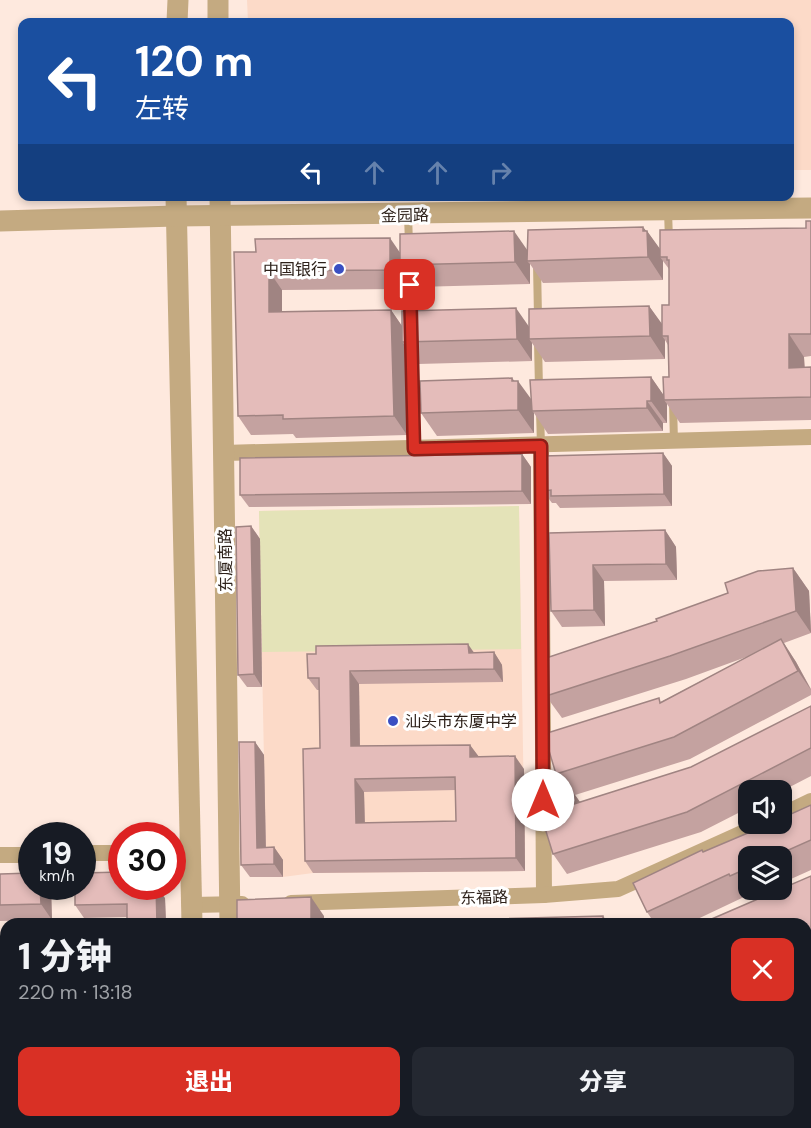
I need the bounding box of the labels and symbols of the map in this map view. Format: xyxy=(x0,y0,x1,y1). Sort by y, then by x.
street label: 金园路 xyxy=(381,205,429,226)
place label: 中国银行 xyxy=(263,259,327,280)
pin xyxy=(384,259,435,310)
marker: 中国银行 xyxy=(332,262,346,276)
street label: 东厦南路 xyxy=(214,528,237,592)
place label: 汕头市东厦中学 xyxy=(405,711,517,732)
marker: 汕头市东厦中学 xyxy=(386,714,400,728)
position arrow xyxy=(511,768,575,832)
speed limit sign: 30 xyxy=(108,822,186,900)
street label: 东福路 xyxy=(460,886,508,909)

